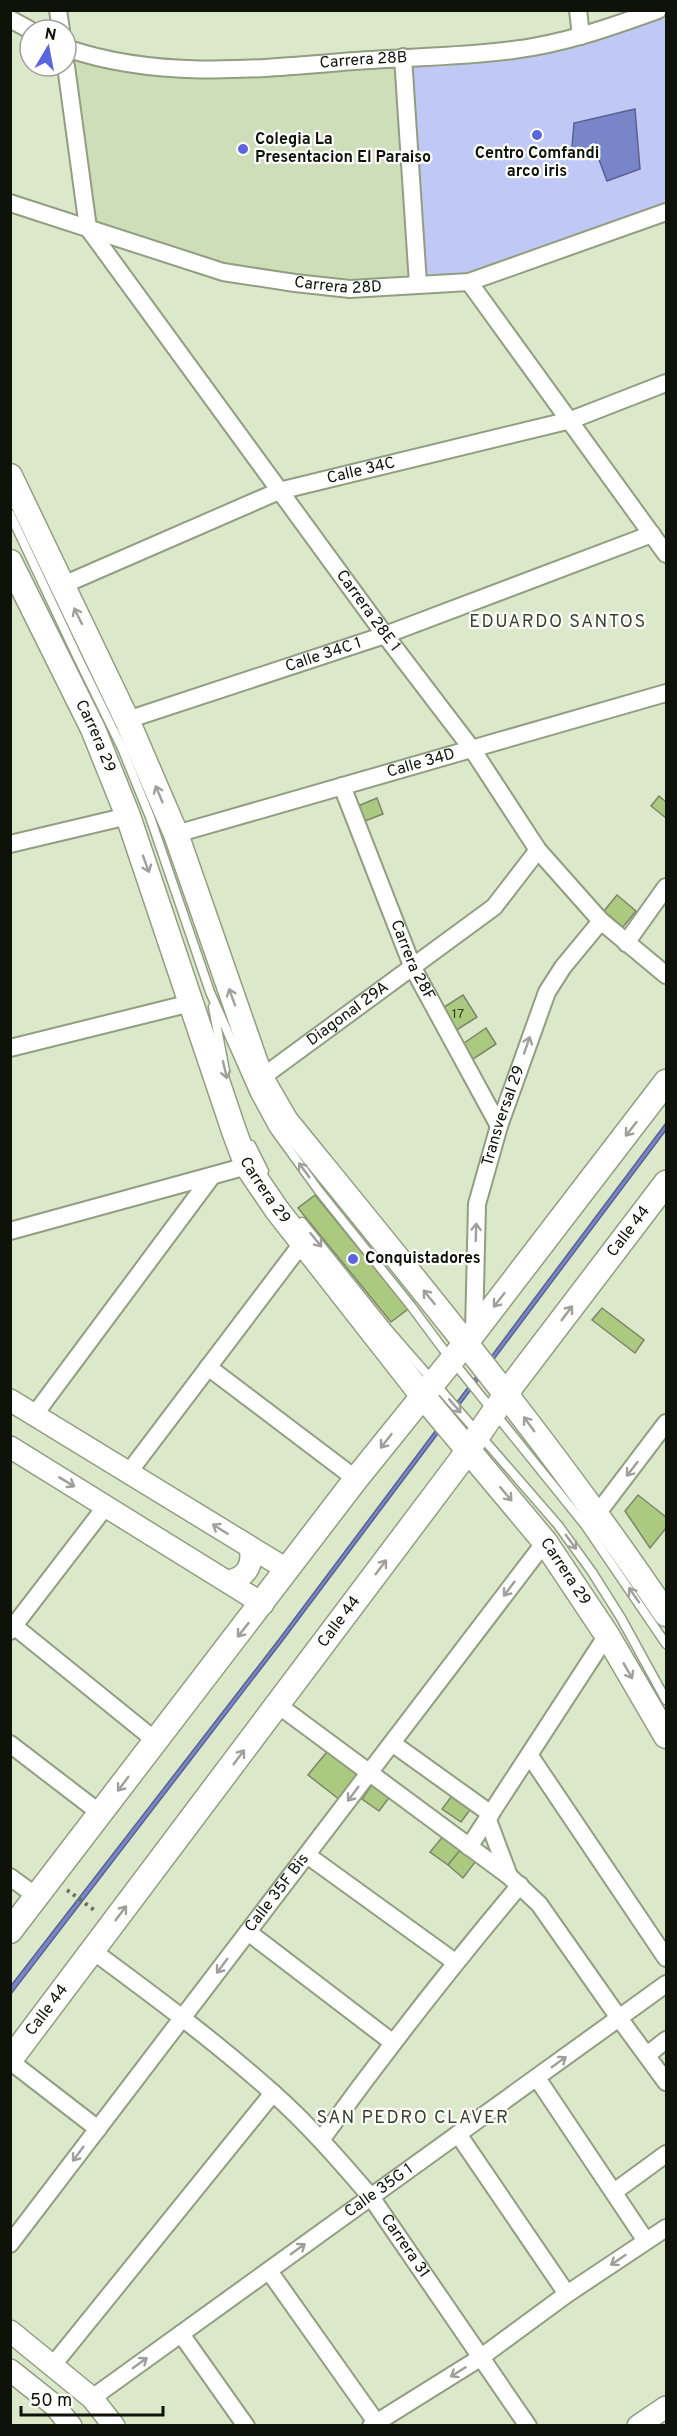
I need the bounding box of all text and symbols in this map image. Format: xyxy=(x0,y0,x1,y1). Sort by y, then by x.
north arrow xyxy=(18,18,78,78)
text: N xyxy=(43,24,58,46)
street label: Carrera 28B xyxy=(319,48,408,74)
marker: Centro Comfandi arco iris xyxy=(530,128,544,142)
place label: Colegia La Presentacion El Paraiso xyxy=(255,130,431,168)
marker: Colegia La Presentacion El Paraiso xyxy=(236,142,250,156)
place label: Centro Comfandi arco iris xyxy=(475,144,599,182)
street label: Carrera 28D xyxy=(293,273,383,299)
street label: Calle 34C xyxy=(325,453,397,489)
street label: Carrera 28E 1 xyxy=(331,566,404,656)
one-way arrow xyxy=(71,608,83,626)
district label: EDUARDO SANTOS xyxy=(469,611,647,634)
street label: Calle 34C 1 xyxy=(283,633,364,677)
street label: Carrera 29 xyxy=(70,697,119,776)
street label: Calle 34D xyxy=(385,744,457,783)
one-way arrow xyxy=(153,785,164,803)
one-way arrow xyxy=(141,854,152,873)
street label: Carrera 28F xyxy=(385,917,439,1004)
street label: Diagonal 29A xyxy=(303,977,393,1051)
one-way arrow xyxy=(226,988,237,1007)
house number: 17 xyxy=(452,1006,464,1023)
one-way arrow xyxy=(523,1036,534,1055)
one-way arrow xyxy=(220,1060,232,1079)
street label: Transversal 29 xyxy=(478,1063,530,1169)
one-way arrow xyxy=(624,1120,637,1136)
street label: Carrera 29 xyxy=(235,1154,294,1228)
one-way arrow xyxy=(298,1163,310,1179)
street label: Calle 44 xyxy=(603,1202,655,1261)
one-way arrow xyxy=(470,1222,482,1242)
one-way arrow xyxy=(309,1232,323,1247)
place label: Conquistadores xyxy=(365,1249,481,1269)
marker: Conquistadores xyxy=(346,1252,360,1266)
one-way arrow xyxy=(423,1289,436,1305)
one-way arrow xyxy=(493,1292,506,1308)
one-way arrow xyxy=(561,1306,574,1322)
one-way arrow xyxy=(448,1398,462,1413)
one-way arrow xyxy=(523,1416,535,1432)
one-way arrow xyxy=(380,1433,393,1449)
one-way arrow xyxy=(625,1460,638,1476)
one-way arrow xyxy=(58,1476,75,1488)
one-way arrow xyxy=(499,1486,512,1502)
one-way arrow xyxy=(212,1522,229,1534)
street label: Carrera 29 xyxy=(535,1534,595,1610)
one-way arrow xyxy=(564,1534,577,1550)
one-way arrow xyxy=(374,1560,387,1576)
one-way arrow xyxy=(503,1581,516,1597)
one-way arrow xyxy=(628,1587,640,1604)
street label: Calle 44 xyxy=(314,1592,365,1652)
one-way arrow xyxy=(236,1621,249,1637)
one-way arrow xyxy=(623,1662,635,1679)
one-way arrow xyxy=(232,1750,245,1766)
one-way arrow xyxy=(117,1775,129,1791)
one-way arrow xyxy=(347,1786,359,1802)
street label: Calle 35F Bis xyxy=(241,1850,314,1937)
one-way arrow xyxy=(115,1905,127,1921)
one-way arrow xyxy=(216,1958,229,1974)
street label: Calle 44 xyxy=(21,1981,73,2040)
one-way arrow xyxy=(550,2056,566,2068)
district label: SAN PEDRO CLAVER xyxy=(316,2107,510,2130)
one-way arrow xyxy=(72,2146,85,2162)
street label: Calle 35G 1 xyxy=(341,2159,417,2222)
street label: Carrera 31 xyxy=(376,2210,434,2282)
one-way arrow xyxy=(290,2243,306,2256)
one-way arrow xyxy=(610,2254,627,2266)
one-way arrow xyxy=(131,2357,147,2370)
one-way arrow xyxy=(450,2366,467,2378)
scale bar xyxy=(21,2379,164,2417)
text: 50 m xyxy=(30,2390,72,2413)

